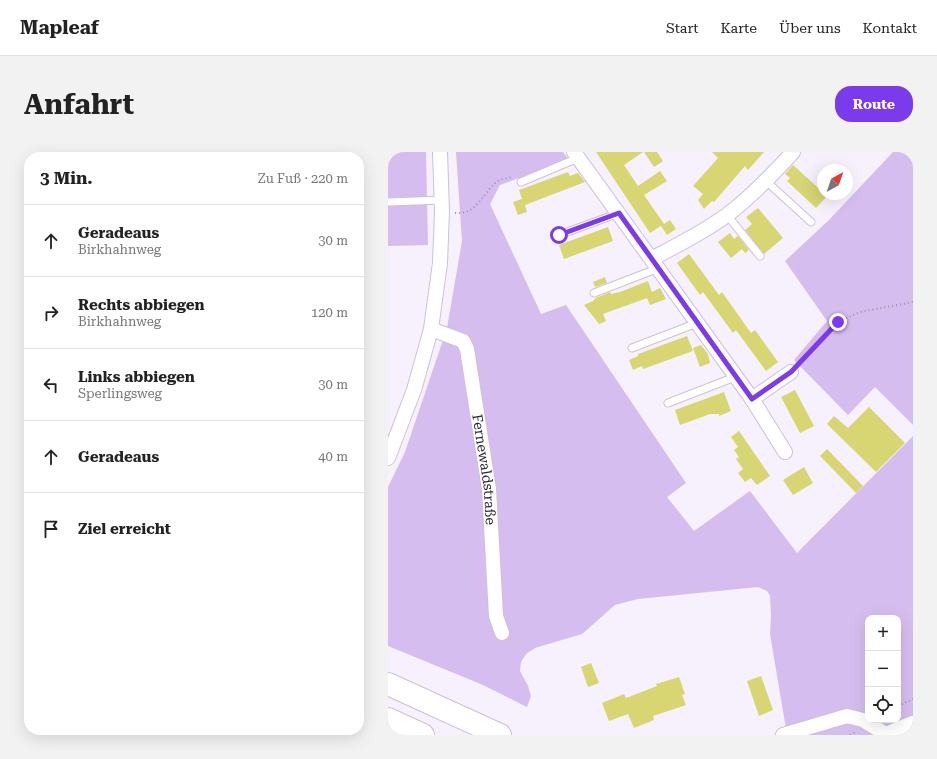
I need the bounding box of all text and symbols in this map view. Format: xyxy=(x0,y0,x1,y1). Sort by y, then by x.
text: Mapleaf xyxy=(20,16,99,39)
text: Start xyxy=(666,20,699,36)
text: Karte xyxy=(721,20,757,36)
text: Über uns xyxy=(779,20,841,36)
text: Kontakt xyxy=(863,20,917,36)
button: Route xyxy=(835,86,913,122)
text: Anfahrt xyxy=(24,88,134,121)
north arrow xyxy=(817,164,853,200)
text: 3 Min. xyxy=(40,168,93,188)
text: Zu Fuß · 220 m xyxy=(258,171,348,186)
text: Geradeaus xyxy=(78,224,159,242)
route start xyxy=(550,226,568,244)
icon: ahead xyxy=(40,230,62,252)
text: 30 m xyxy=(318,233,348,248)
text: Birkhahnweg xyxy=(78,242,161,257)
text: Rechts abbiegen xyxy=(78,296,205,314)
icon: right xyxy=(40,302,62,324)
text: 120 m xyxy=(311,305,348,320)
route end xyxy=(829,313,847,331)
text: Birkhahnweg xyxy=(78,314,161,329)
text: Links abbiegen xyxy=(78,368,195,386)
icon: left xyxy=(40,374,62,396)
text: 30 m xyxy=(318,377,348,392)
text: Sperlingsweg xyxy=(78,386,162,401)
street label: Fernewaldstraße xyxy=(469,413,499,526)
icon: ahead xyxy=(40,446,62,468)
text: Geradeaus xyxy=(78,448,159,466)
text: 40 m xyxy=(318,449,348,464)
icon: arrive xyxy=(40,518,62,540)
text: Ziel erreicht xyxy=(78,520,171,538)
map controls xyxy=(865,615,901,723)
button: + xyxy=(865,615,901,651)
button: − xyxy=(865,651,901,687)
button: locate xyxy=(865,687,901,723)

